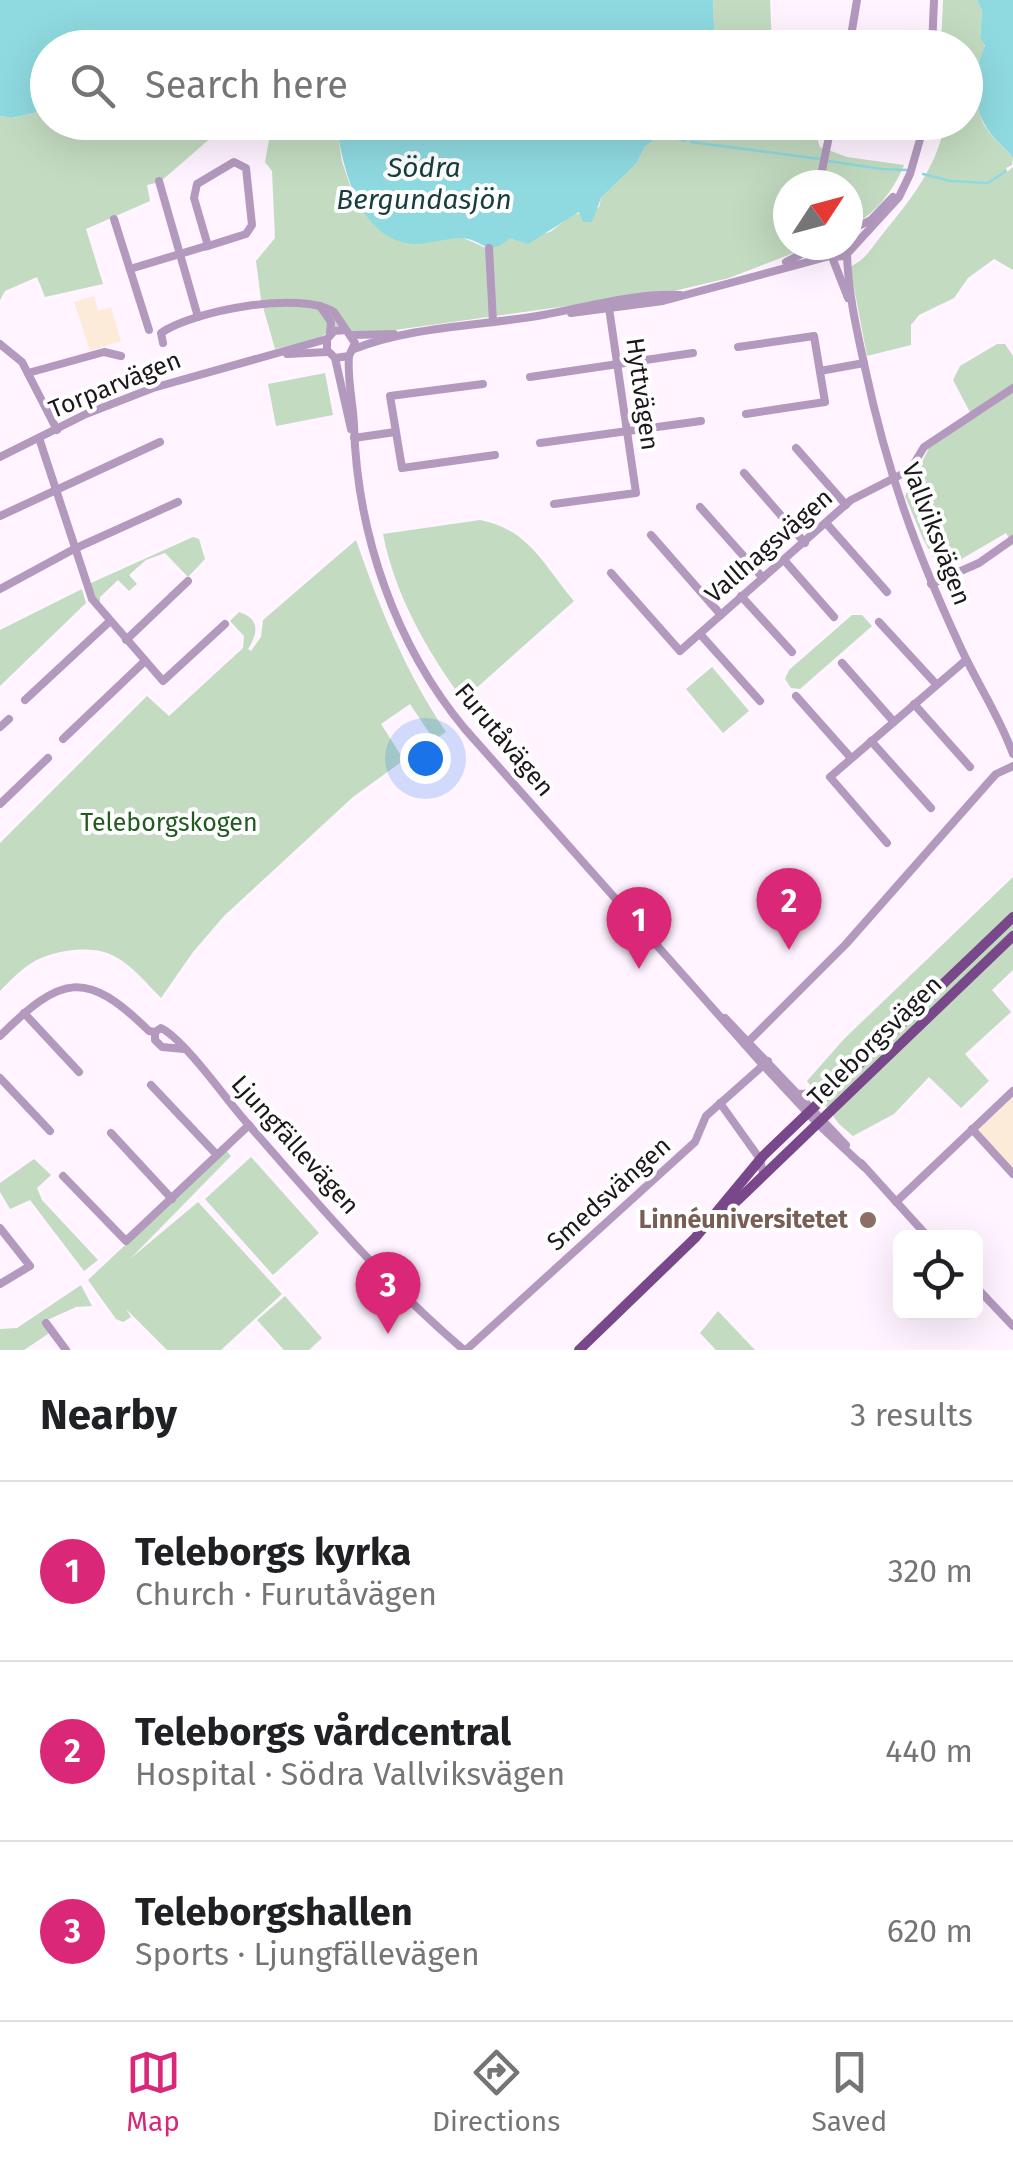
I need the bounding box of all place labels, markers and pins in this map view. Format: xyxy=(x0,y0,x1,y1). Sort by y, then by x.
pin: 2 xyxy=(756,868,822,950)
pin: 1 xyxy=(606,886,672,969)
place label: Linnéuniversitetet xyxy=(639,1205,848,1235)
marker: Linnéuniversitetet xyxy=(857,1209,879,1231)
pin: 3 xyxy=(356,1252,420,1334)

